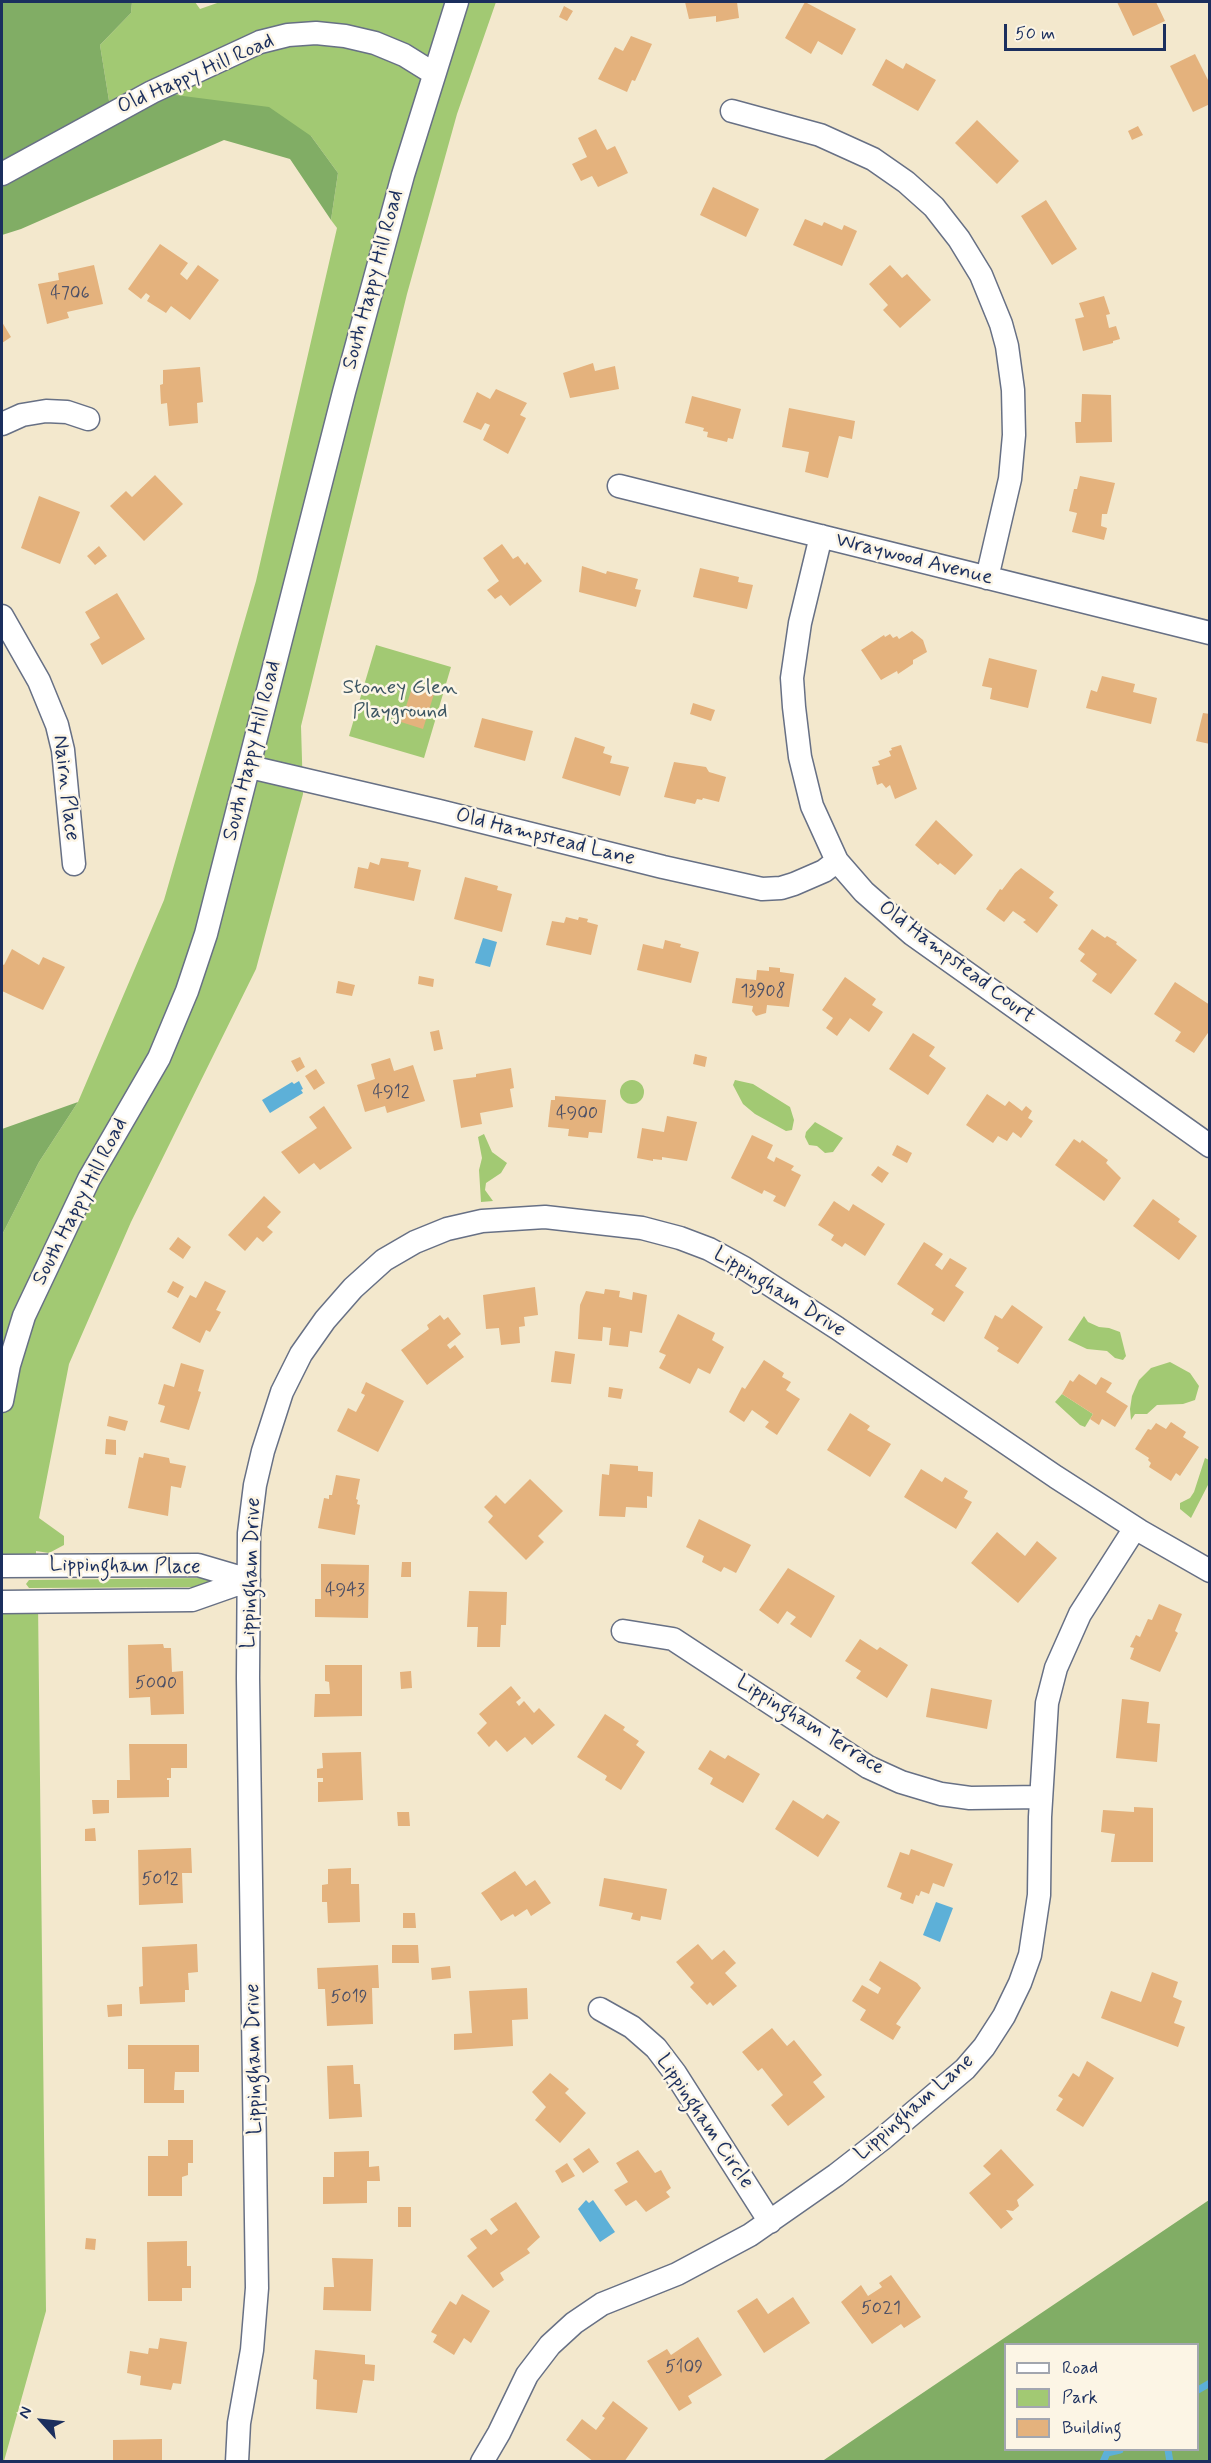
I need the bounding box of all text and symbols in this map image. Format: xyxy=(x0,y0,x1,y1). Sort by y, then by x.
scale bar xyxy=(1007,12,1169,50)
text: 50 m xyxy=(1015,22,1055,46)
street label: Old Happy Hill Road xyxy=(114,29,278,121)
street label: South Happy Hill Road xyxy=(338,188,410,372)
house number: 4706 xyxy=(50,283,90,305)
street label: Wraywood Avenue xyxy=(833,528,995,592)
street label: South Happy Hill Road xyxy=(218,659,288,843)
park label: Stoney Glen Playground xyxy=(342,676,458,726)
street label: Nairn Place xyxy=(46,734,84,842)
street label: Old Hampstead Lane xyxy=(453,804,637,872)
street label: Old Hampstead Court xyxy=(873,896,1039,1030)
house number: 13908 xyxy=(740,981,786,1003)
house number: 4912 xyxy=(372,1082,410,1104)
house number: 4900 xyxy=(556,1103,598,1125)
street label: South Happy Hill Road xyxy=(28,1114,134,1290)
street label: Lippingham Drive xyxy=(708,1242,850,1344)
street label: Lippingham Drive xyxy=(237,1497,267,1649)
street label: Lippingham Place xyxy=(49,1553,201,1581)
house number: 4943 xyxy=(325,1580,365,1602)
street label: Lippingham Terrace xyxy=(731,1670,889,1782)
house number: 5000 xyxy=(135,1673,177,1695)
house number: 5012 xyxy=(142,1869,178,1891)
street label: Lippingham Drive xyxy=(241,1983,269,2135)
house number: 5019 xyxy=(331,1987,367,2009)
street label: Lippingham Lane xyxy=(850,2049,980,2167)
street label: Lippingham Circle xyxy=(650,2050,758,2194)
house number: 5021 xyxy=(861,2298,901,2320)
legend xyxy=(1004,2343,1199,2451)
text: Road xyxy=(1062,2356,1098,2380)
house number: 5109 xyxy=(665,2357,703,2379)
text: Park xyxy=(1062,2386,1098,2410)
north arrow xyxy=(12,2391,72,2451)
text: N xyxy=(14,2403,37,2422)
text: Building xyxy=(1062,2416,1122,2440)

